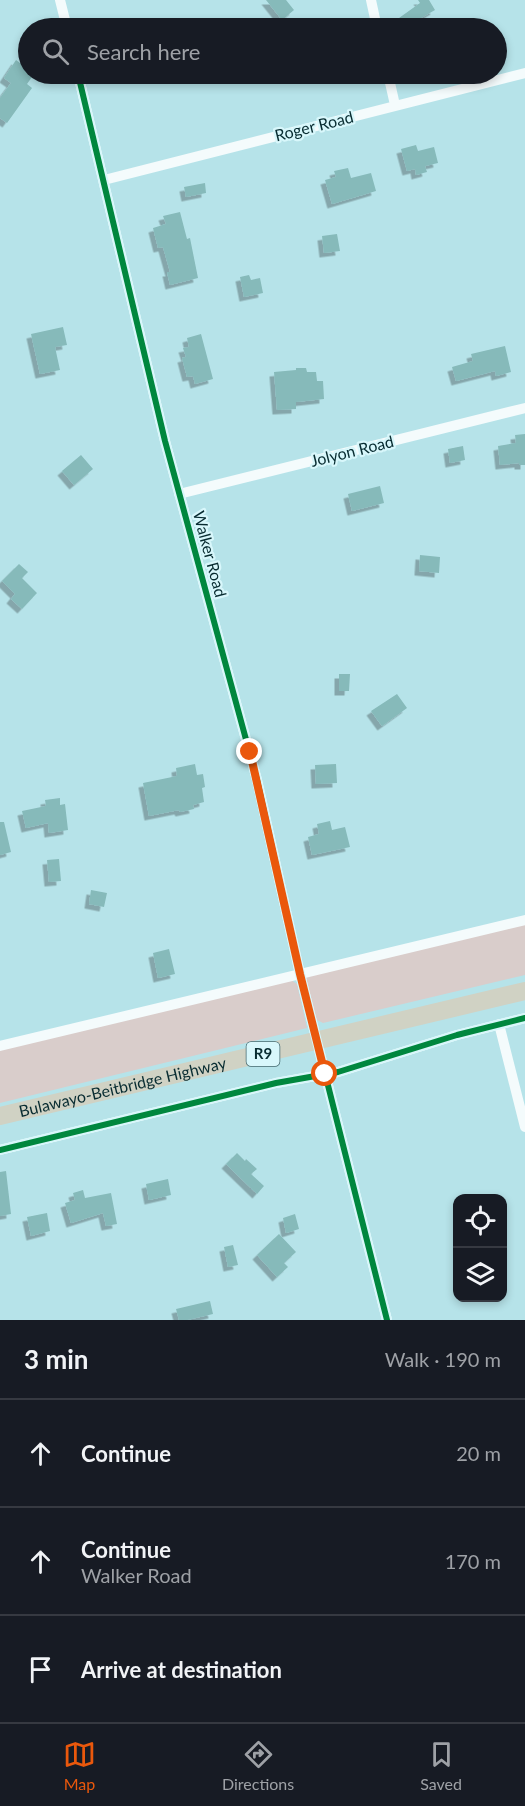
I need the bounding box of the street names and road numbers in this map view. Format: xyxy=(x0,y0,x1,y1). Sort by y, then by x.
street label: Roger Road xyxy=(273,107,355,144)
street label: Jolyon Road xyxy=(308,431,395,470)
street label: Walker Road xyxy=(190,509,231,599)
road number: R9 xyxy=(246,1042,280,1066)
street label: Bulawayo-Beitbridge Highway xyxy=(17,1052,229,1120)

